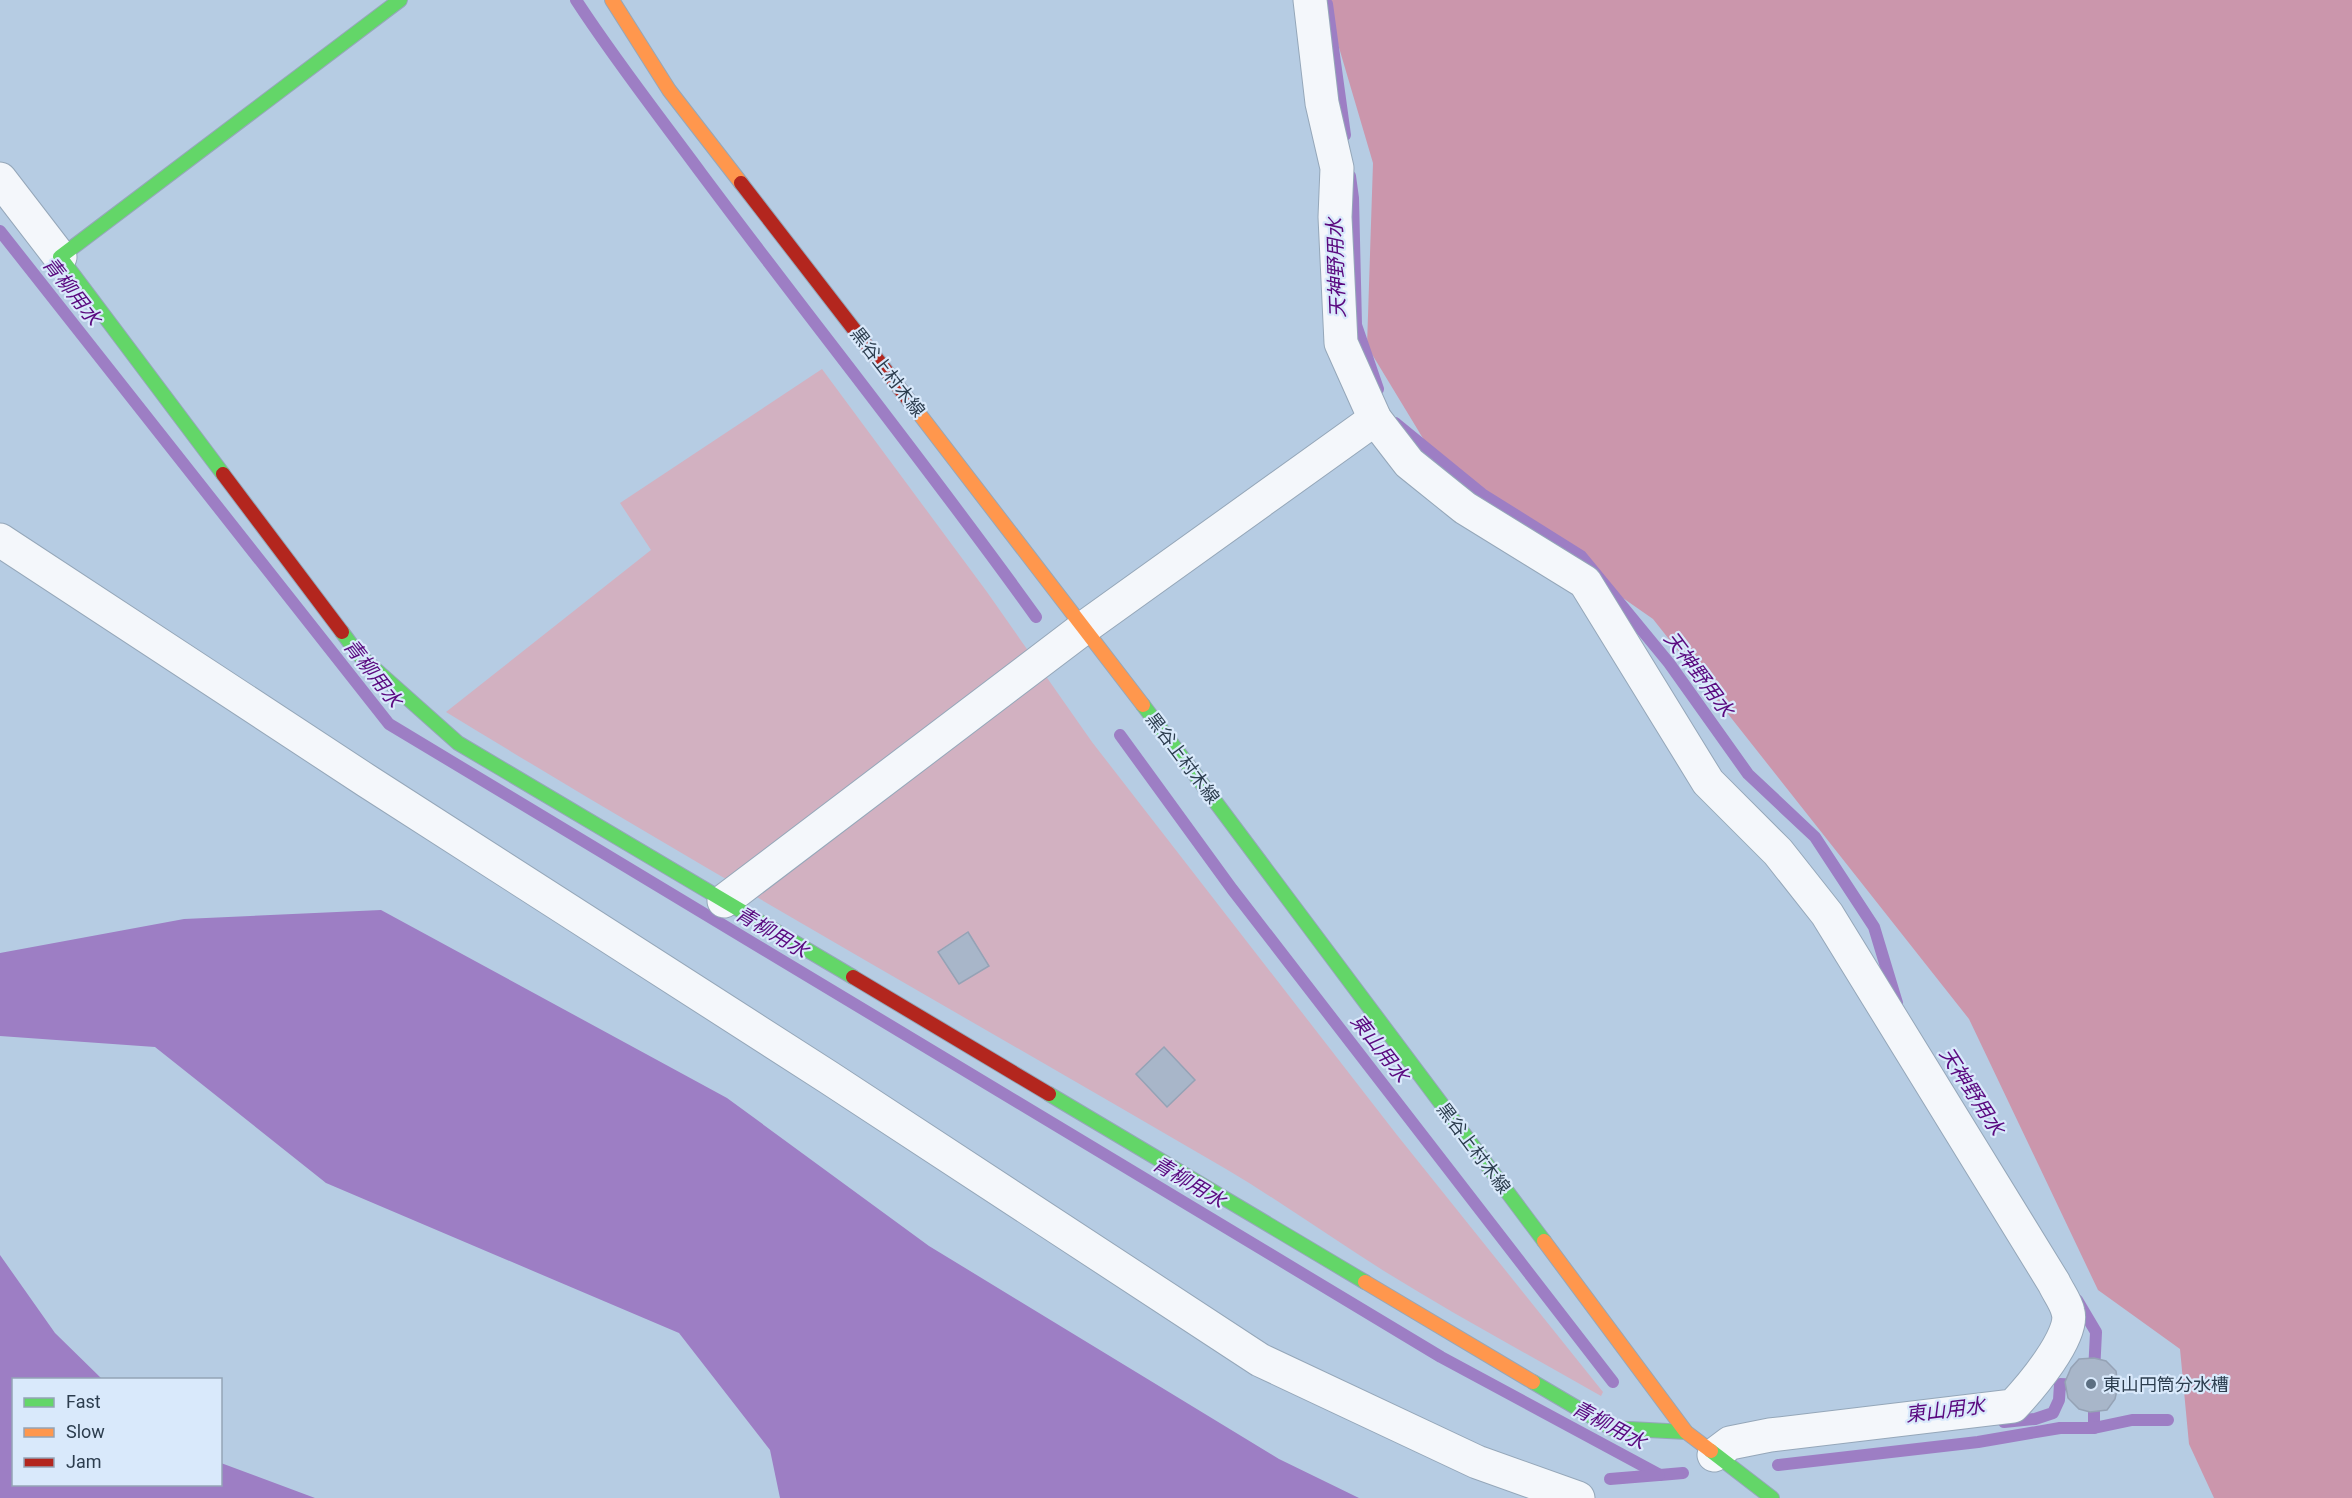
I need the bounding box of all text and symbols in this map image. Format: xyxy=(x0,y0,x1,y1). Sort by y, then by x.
water label: 天神野用水 xyxy=(1322,216,1350,318)
water label: 青柳用水 xyxy=(38,252,107,331)
street label: 黒谷上村木線 xyxy=(846,323,930,421)
water label: 天神野用水 xyxy=(1659,627,1740,723)
water label: 青柳用水 xyxy=(339,634,408,713)
street label: 黒谷上村木線 xyxy=(1142,709,1224,807)
water label: 青柳用水 xyxy=(732,901,814,964)
water label: 東山用水 xyxy=(1346,1009,1415,1088)
water label: 天神野用水 xyxy=(1935,1043,2010,1141)
street label: 黒谷上村木線 xyxy=(1433,1099,1515,1197)
water label: 青柳用水 xyxy=(1149,1151,1231,1214)
place label: 東山円筒分水槽 xyxy=(2103,1374,2229,1395)
marker: 東山円筒分水槽 xyxy=(2084,1377,2098,1391)
legend xyxy=(12,1378,222,1486)
text: Fast xyxy=(66,1391,101,1412)
water label: 東山用水 xyxy=(1904,1393,1988,1427)
water label: 青柳用水 xyxy=(1568,1396,1652,1455)
text: Slow xyxy=(66,1421,105,1442)
text: Jam xyxy=(66,1451,102,1472)

